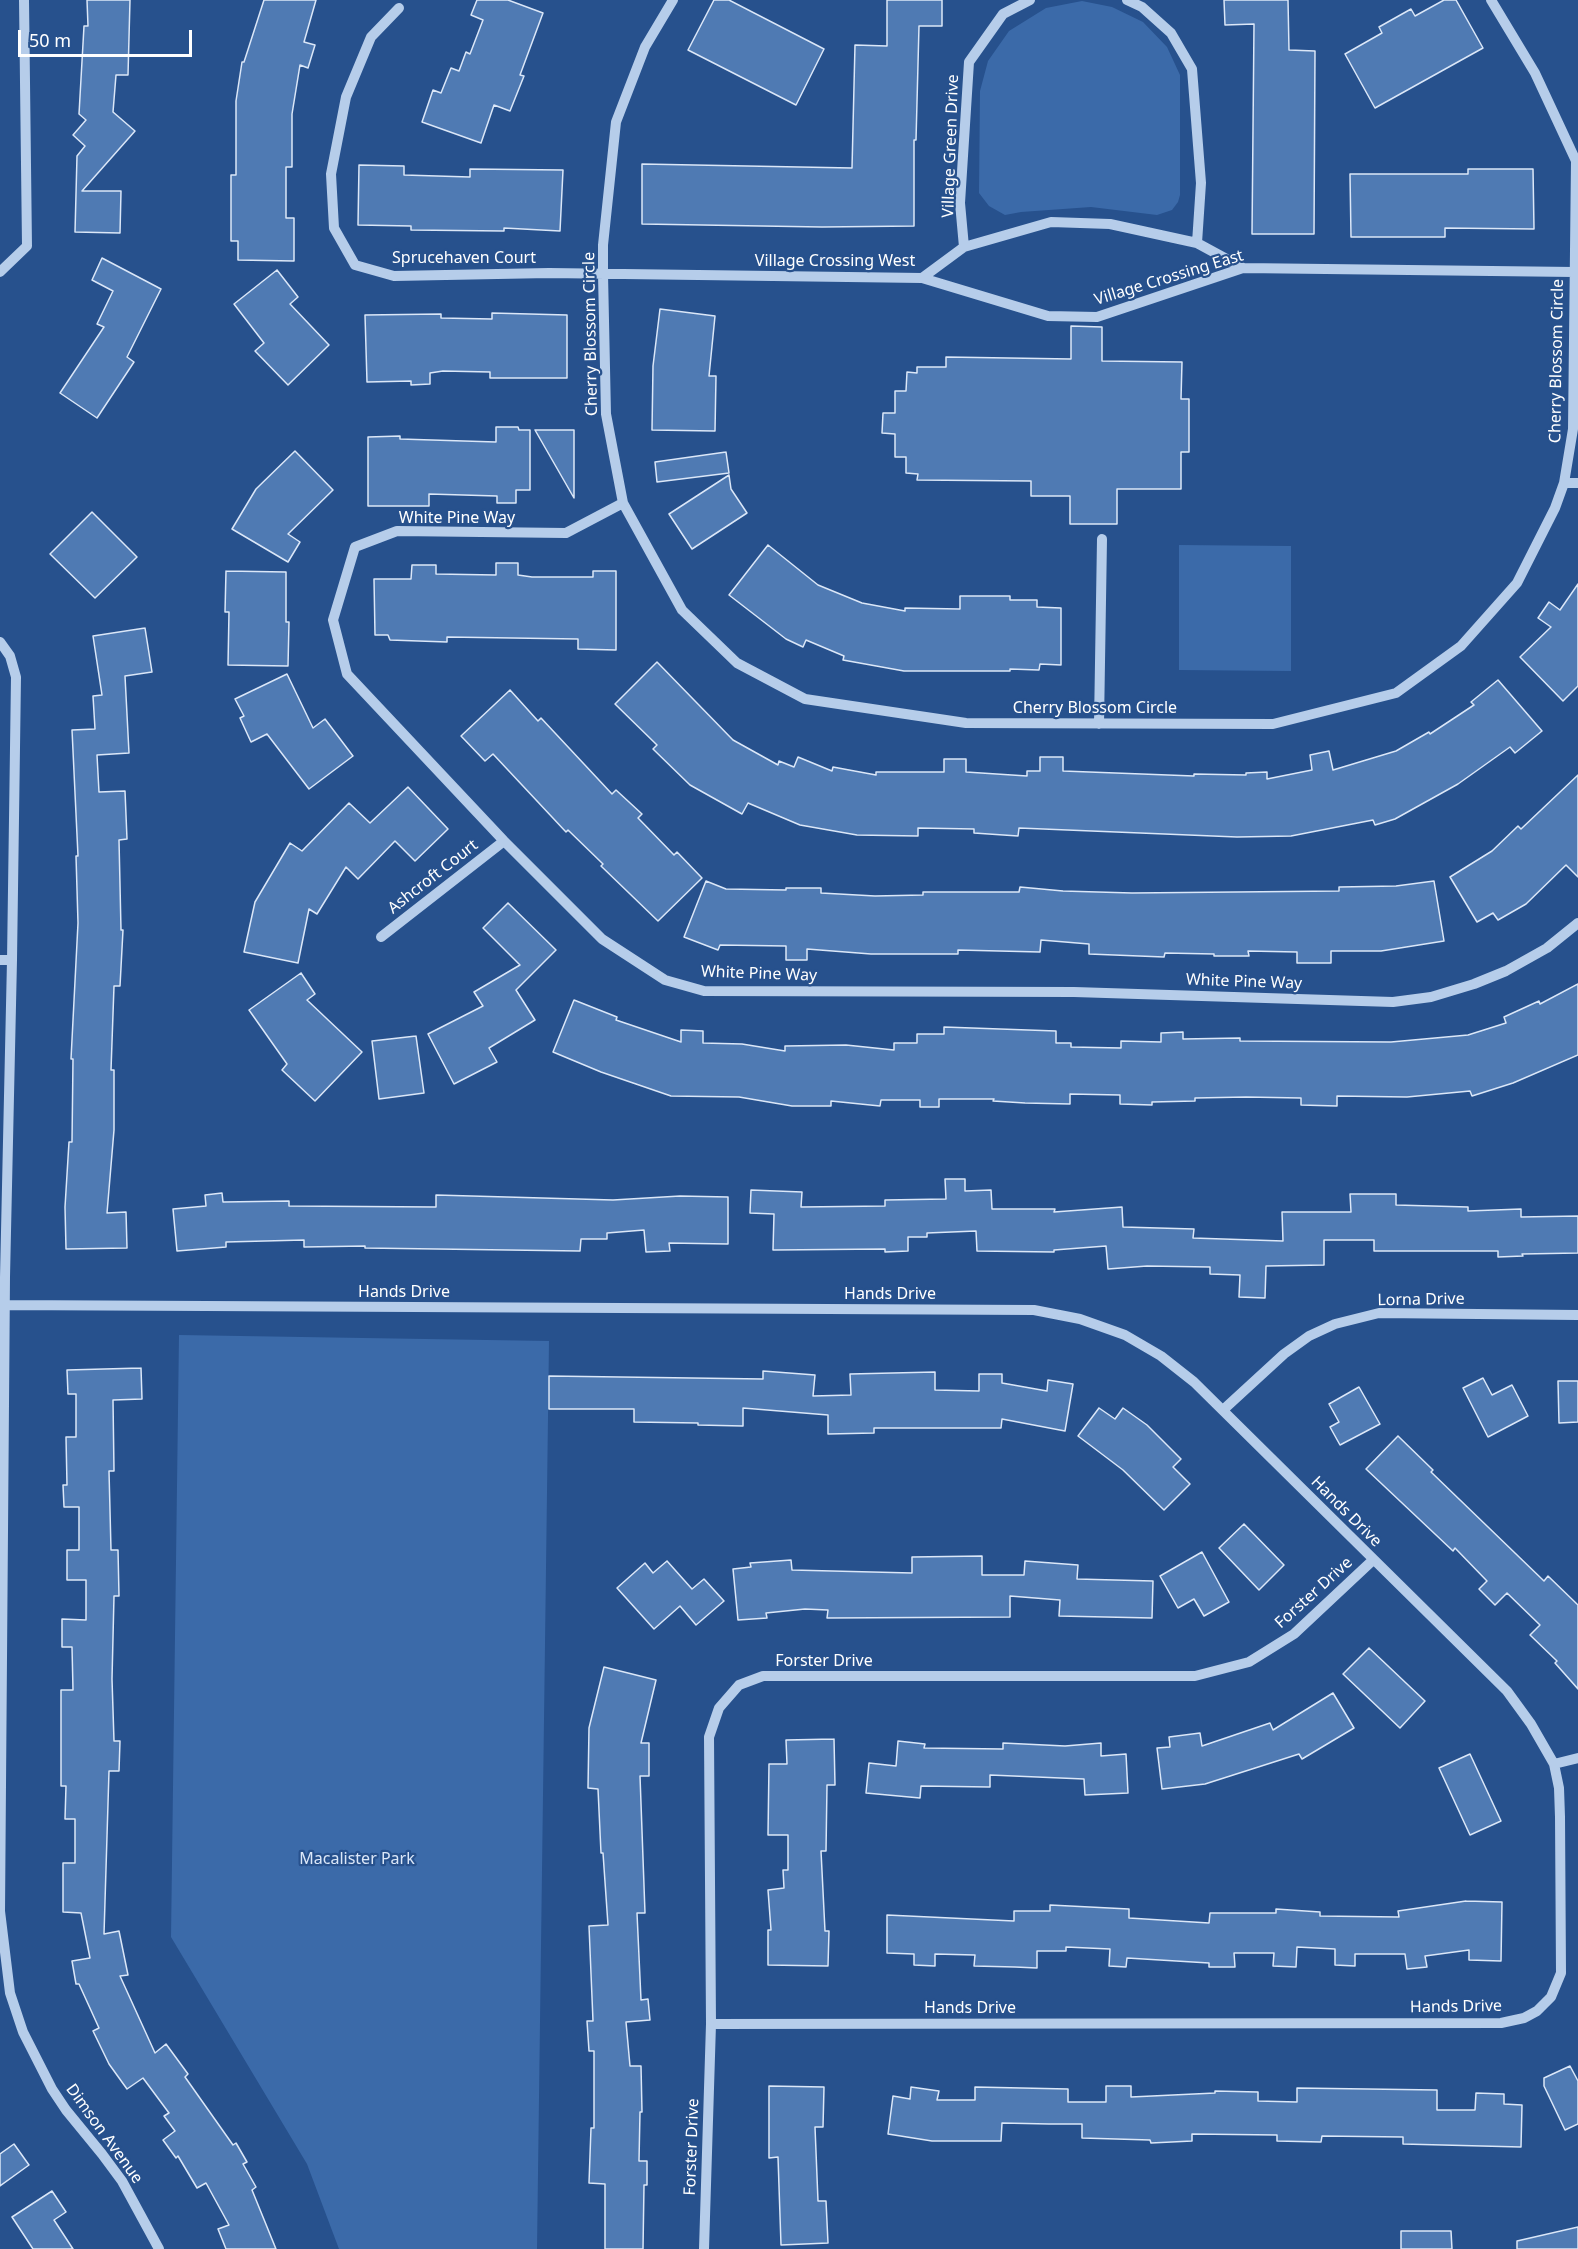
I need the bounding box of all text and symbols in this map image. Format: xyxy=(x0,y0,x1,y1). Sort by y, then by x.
scale bar xyxy=(21,18,195,56)
text: 50 m xyxy=(29,28,71,52)
street label: Village Green Drive xyxy=(939,74,963,218)
street label: Village Crossing East xyxy=(1092,246,1246,310)
street label: Sprucehaven Court xyxy=(392,248,536,268)
street label: Village Crossing West xyxy=(755,251,915,271)
street label: Cherry Blossom Circle xyxy=(580,252,602,416)
street label: Cherry Blossom Circle xyxy=(1546,279,1568,443)
street label: White Pine Way xyxy=(399,508,515,528)
street label: Cherry Blossom Circle xyxy=(1013,698,1177,718)
street label: Ashcroft Court xyxy=(384,836,482,918)
street label: White Pine Way xyxy=(700,962,818,986)
street label: White Pine Way xyxy=(1185,970,1303,994)
street label: Hands Drive xyxy=(358,1282,450,1302)
street label: Hands Drive xyxy=(844,1284,936,1304)
street label: Lorna Drive xyxy=(1377,1290,1465,1310)
street label: Hands Drive xyxy=(1307,1473,1385,1551)
street label: Forster Drive xyxy=(1271,1553,1357,1633)
street label: Forster Drive xyxy=(775,1651,873,1671)
park label: Macalister Park xyxy=(299,1849,415,1869)
street label: Hands Drive xyxy=(1410,1997,1502,2017)
street label: Hands Drive xyxy=(924,1998,1016,2018)
street label: Dimson Avenue xyxy=(61,2080,147,2188)
street label: Forster Drive xyxy=(681,2098,703,2196)

